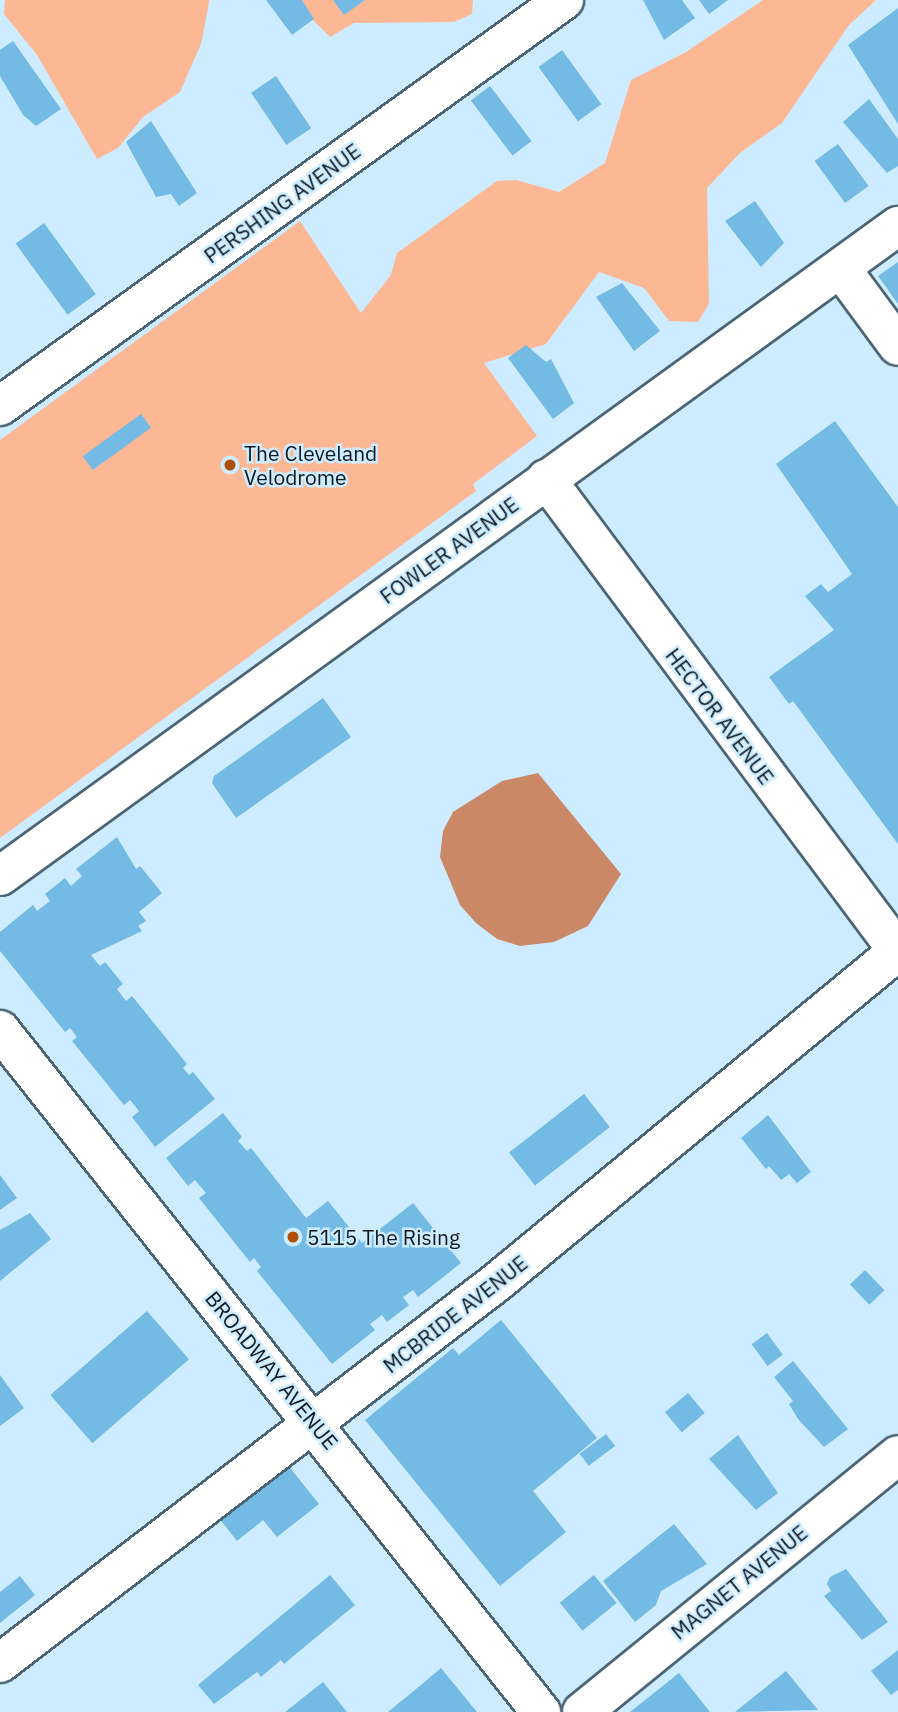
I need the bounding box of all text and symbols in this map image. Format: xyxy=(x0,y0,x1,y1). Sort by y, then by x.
street label: PERSHING AVENUE xyxy=(199,138,365,268)
place label: The Cleveland Velodrome xyxy=(244,440,377,490)
marker: The Cleveland Velodrome xyxy=(222,457,238,473)
street label: FOWLER AVENUE xyxy=(375,491,523,609)
street label: HECTOR AVENUE xyxy=(661,643,779,789)
place label: 5115 The Rising xyxy=(307,1224,460,1250)
marker: 5115 The Rising xyxy=(285,1229,301,1245)
street label: MCBRIDE AVENUE xyxy=(378,1250,532,1378)
street label: BROADWAY AVENUE xyxy=(200,1286,344,1454)
street label: MAGNET AVENUE xyxy=(666,1519,812,1645)

